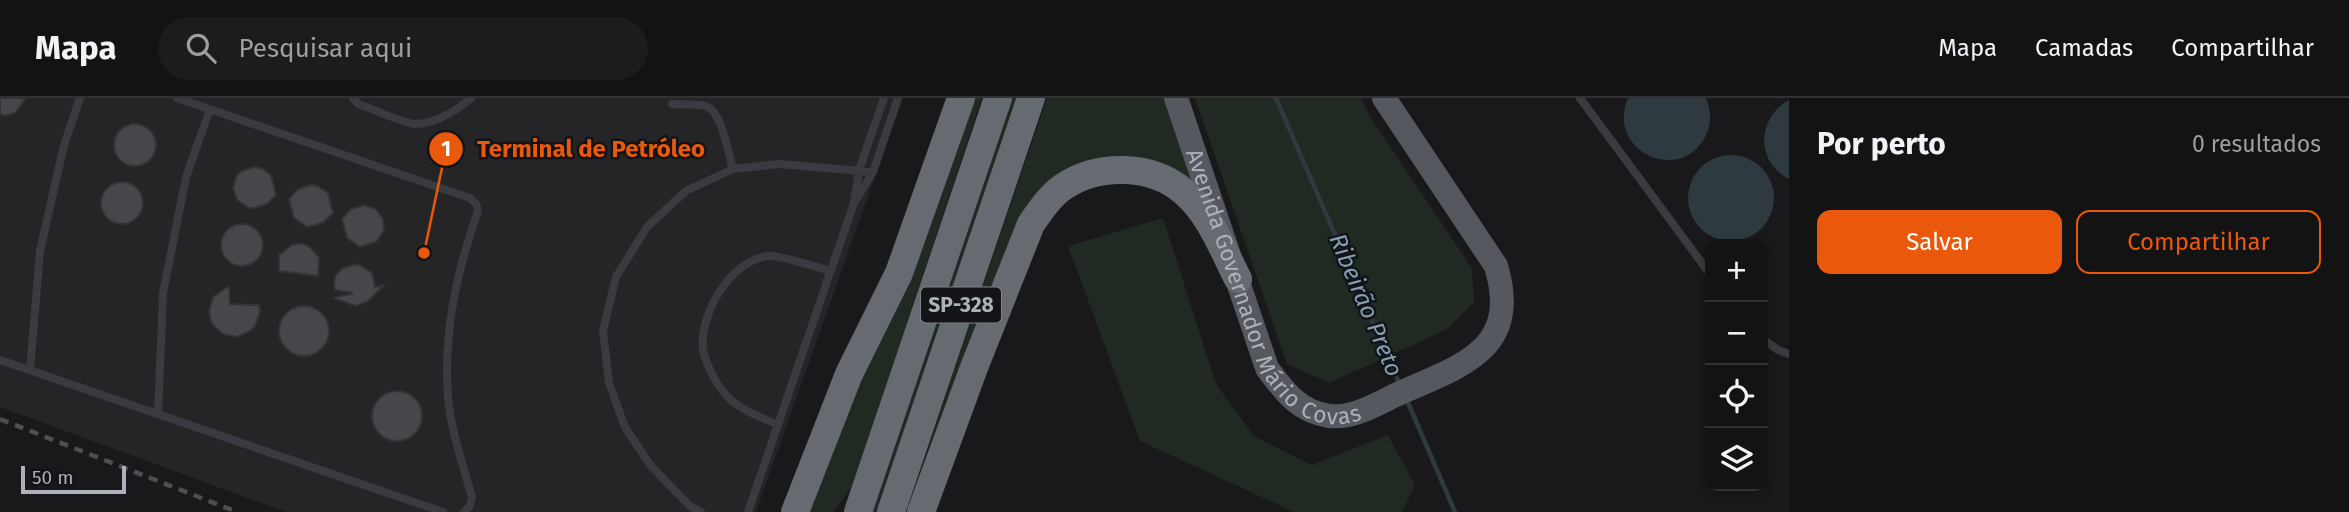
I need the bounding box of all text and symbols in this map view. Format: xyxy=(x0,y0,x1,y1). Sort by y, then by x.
search box xyxy=(158,17,648,80)
text: Mapa xyxy=(35,28,116,68)
icon: search xyxy=(182,29,220,67)
text: Pesquisar aqui xyxy=(238,33,412,64)
text: Mapa xyxy=(1938,34,1997,62)
text: Camadas xyxy=(2035,34,2133,62)
text: Compartilhar xyxy=(2171,34,2314,62)
callout: Terminal de Petróleo xyxy=(428,126,719,171)
text: Por perto xyxy=(1817,126,1946,162)
text: 0 resultados xyxy=(2192,130,2321,158)
text: Terminal de Petróleo xyxy=(477,135,705,163)
text: 1 xyxy=(441,136,451,162)
street label: Avenida Governador Mário Covas xyxy=(1180,145,1364,431)
button: Salvar xyxy=(1817,210,2062,274)
button: Compartilhar xyxy=(2076,210,2321,274)
water label: Ribeirão Preto xyxy=(1323,229,1409,381)
map controls xyxy=(1705,239,1768,491)
button: + xyxy=(1705,239,1768,302)
road number: SP-328 xyxy=(921,288,1001,322)
button: − xyxy=(1705,302,1768,365)
button: locate xyxy=(1705,365,1768,428)
button: layers xyxy=(1705,428,1768,491)
scale bar xyxy=(21,463,126,495)
text: 50 m xyxy=(32,466,73,489)

